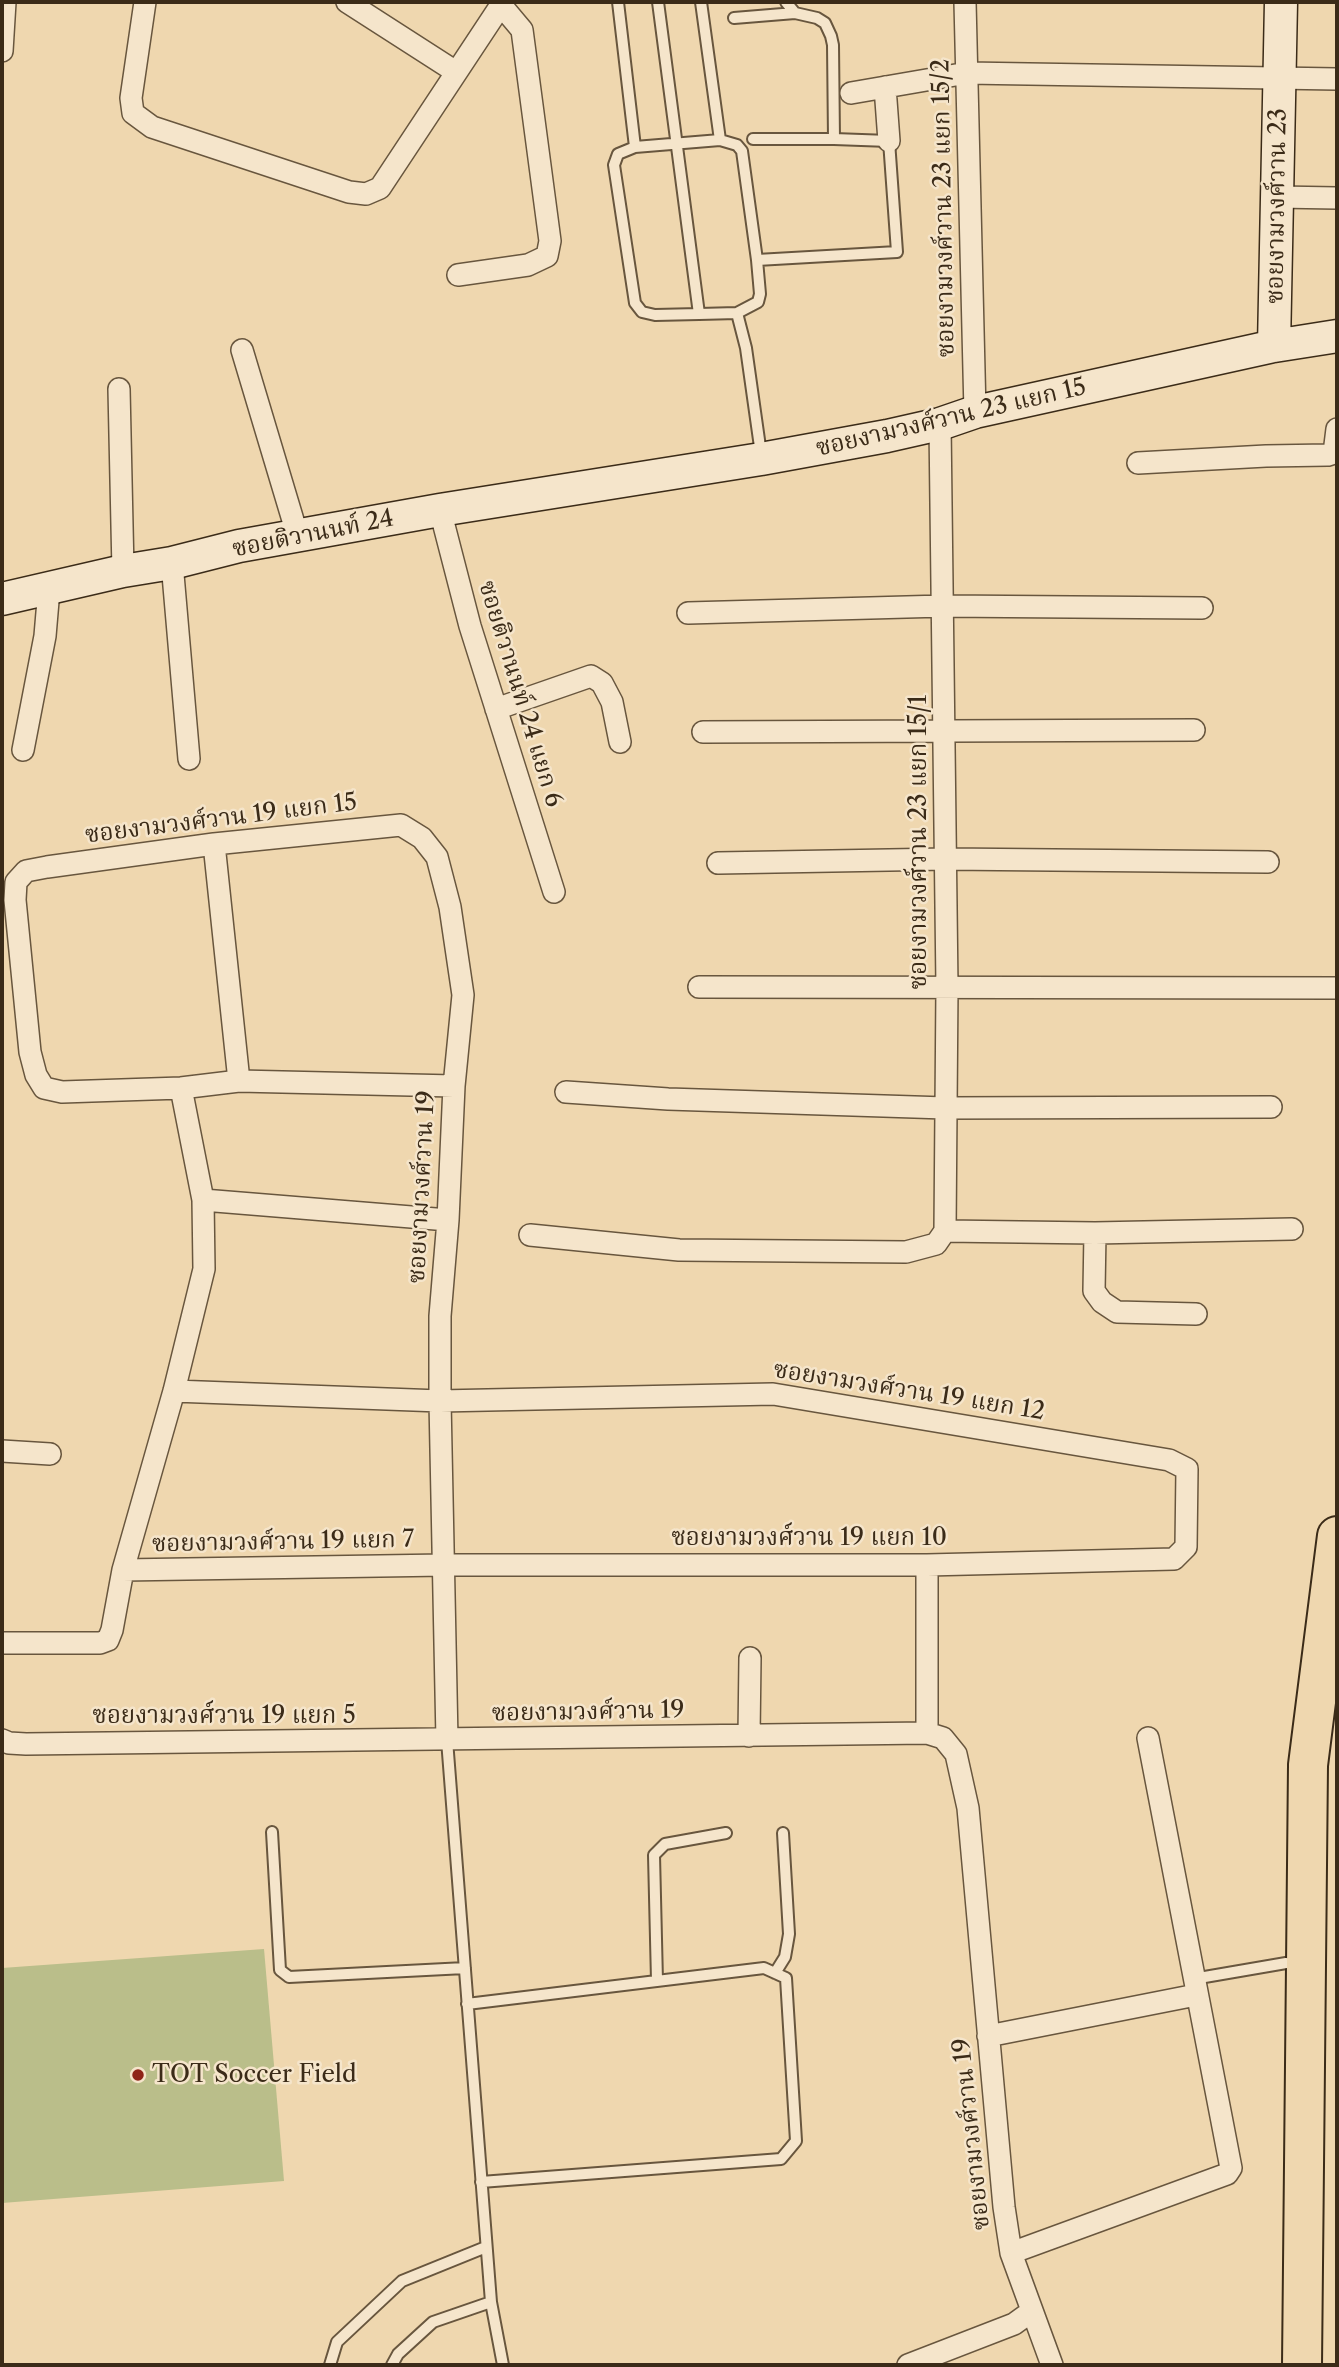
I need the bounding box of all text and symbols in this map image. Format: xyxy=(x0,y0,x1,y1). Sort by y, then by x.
street label: ซอยงามวงศ์วาน 23 แยก 15/2 xyxy=(927,58,961,358)
street label: ซอยงามวงศ์วาน 23 xyxy=(1261,108,1293,304)
street label: ซอยงามวงศ์วาน 23 แยก 15 xyxy=(813,373,1089,463)
street label: ซอยติวานนท์ 24 xyxy=(230,504,396,564)
street label: ซอยติวานนท์ 24 แยก 6 xyxy=(472,577,568,811)
street label: ซอยงามวงศ์วาน 23 แยก 15/1 xyxy=(905,695,933,989)
street label: ซอยงามวงศ์วาน 19 แยก 15 xyxy=(84,788,358,850)
street label: ซอยงามวงศ์วาน 19 xyxy=(403,1090,441,1284)
street label: ซอยงามวงศ์วาน 19 แยก 12 xyxy=(771,1355,1047,1427)
street label: ซอยงามวงศ์วาน 19 แยก 10 xyxy=(671,1524,947,1552)
street label: ซอยงามวงศ์วาน 19 แยก 7 xyxy=(152,1525,414,1559)
street label: ซอยงามวงศ์วาน 19 xyxy=(491,1696,685,1728)
street label: ซอยงามวงศ์วาน 19 แยก 5 xyxy=(92,1702,356,1730)
street label: ซอยงามวงศ์วาน 19 xyxy=(948,2037,996,2231)
place label: TOT Soccer Field xyxy=(152,2061,357,2089)
marker: TOT Soccer Field xyxy=(130,2067,146,2083)

